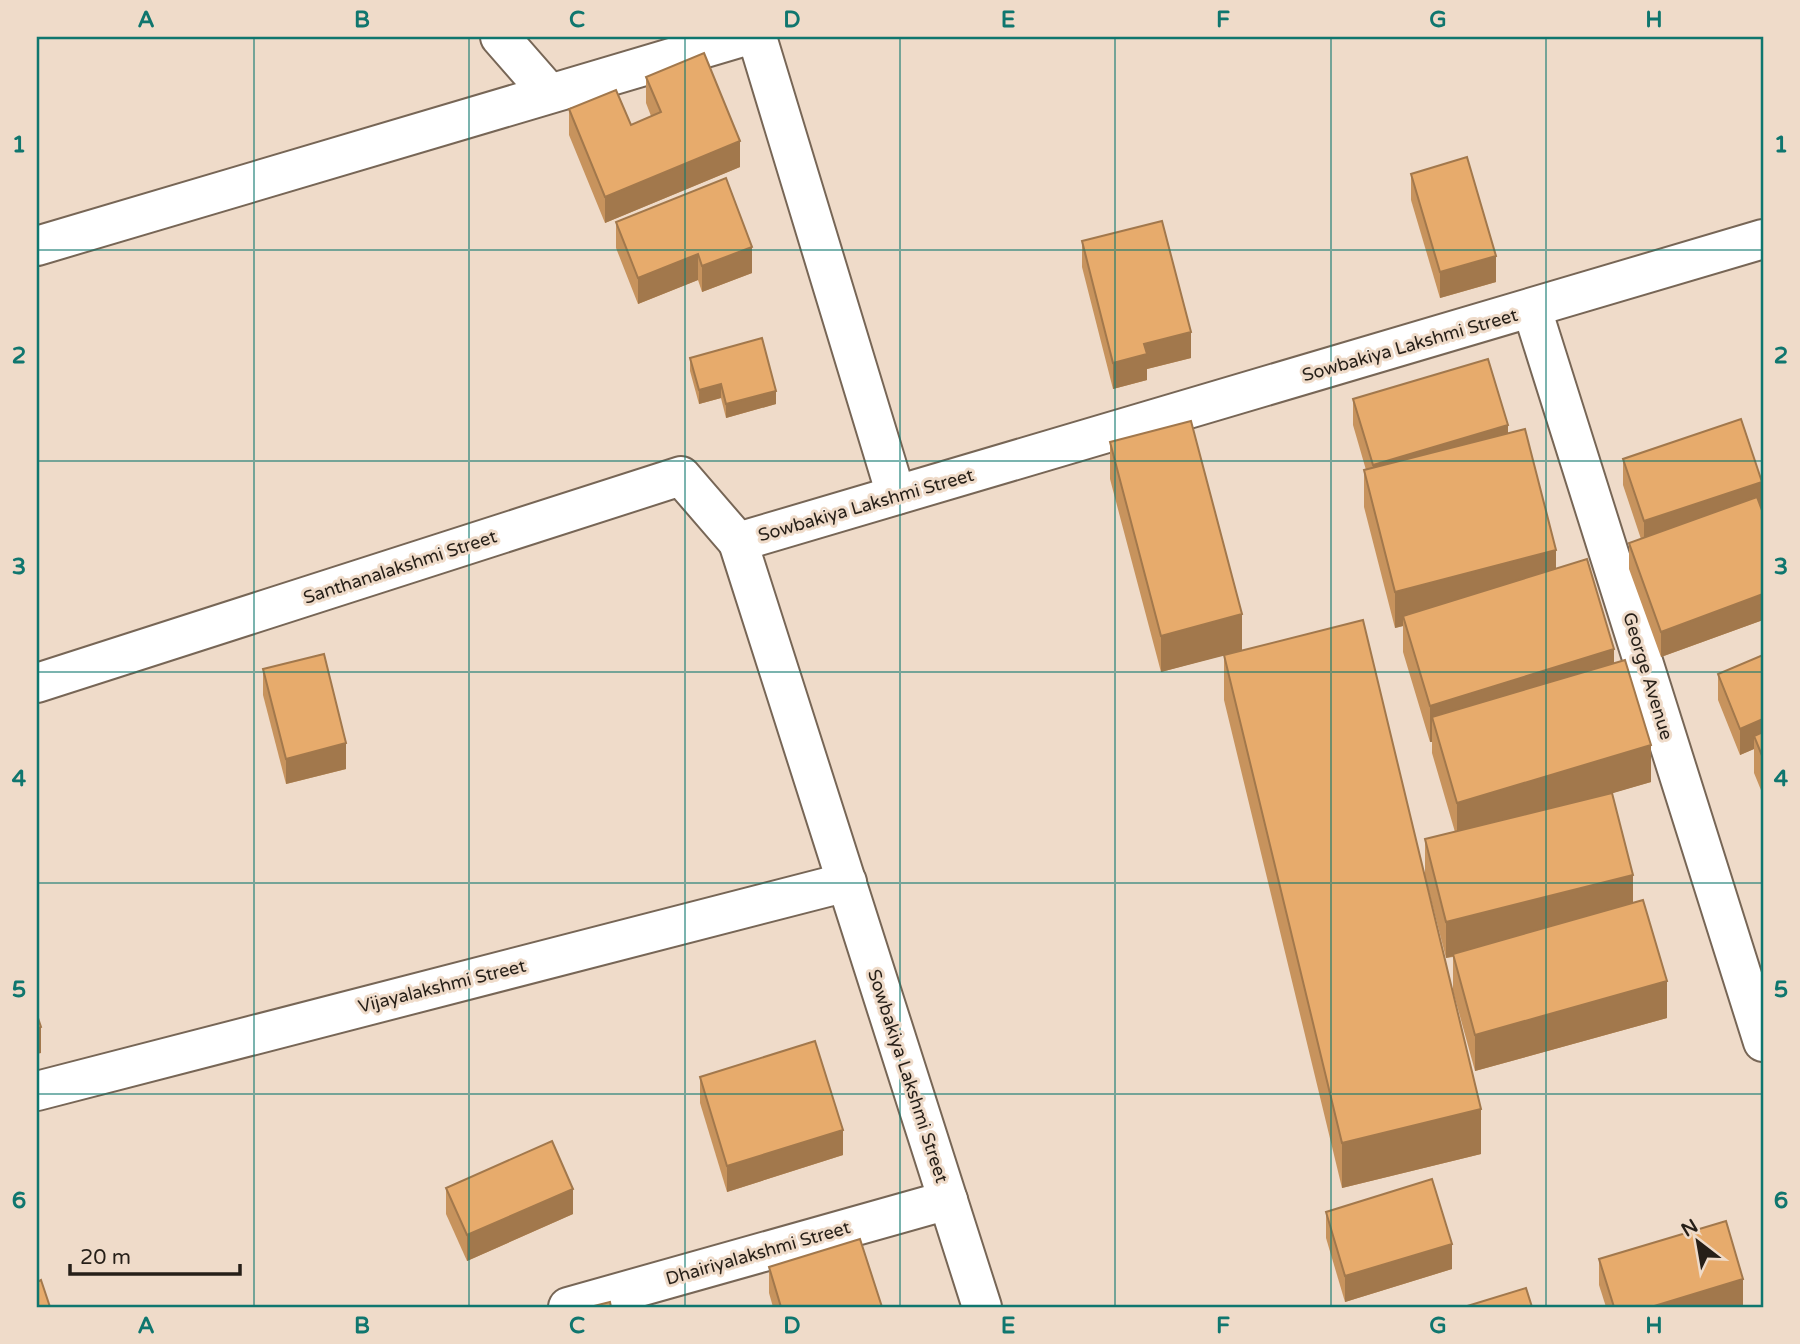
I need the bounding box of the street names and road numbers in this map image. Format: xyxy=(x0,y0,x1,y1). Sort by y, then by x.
street label: Sowbakiya Lakshmi Street xyxy=(1300,304,1520,386)
street label: Sowbakiya Lakshmi Street xyxy=(756,464,976,546)
street label: Santhanalakshmi Street xyxy=(301,525,500,609)
street label: George Avenue xyxy=(1618,610,1678,742)
street label: Vijayalakshmi Street xyxy=(356,954,528,1017)
street label: Sowbakiya Lakshmi Street xyxy=(863,966,953,1186)
street label: Dhairiyalakshmi Street xyxy=(663,1216,853,1290)

